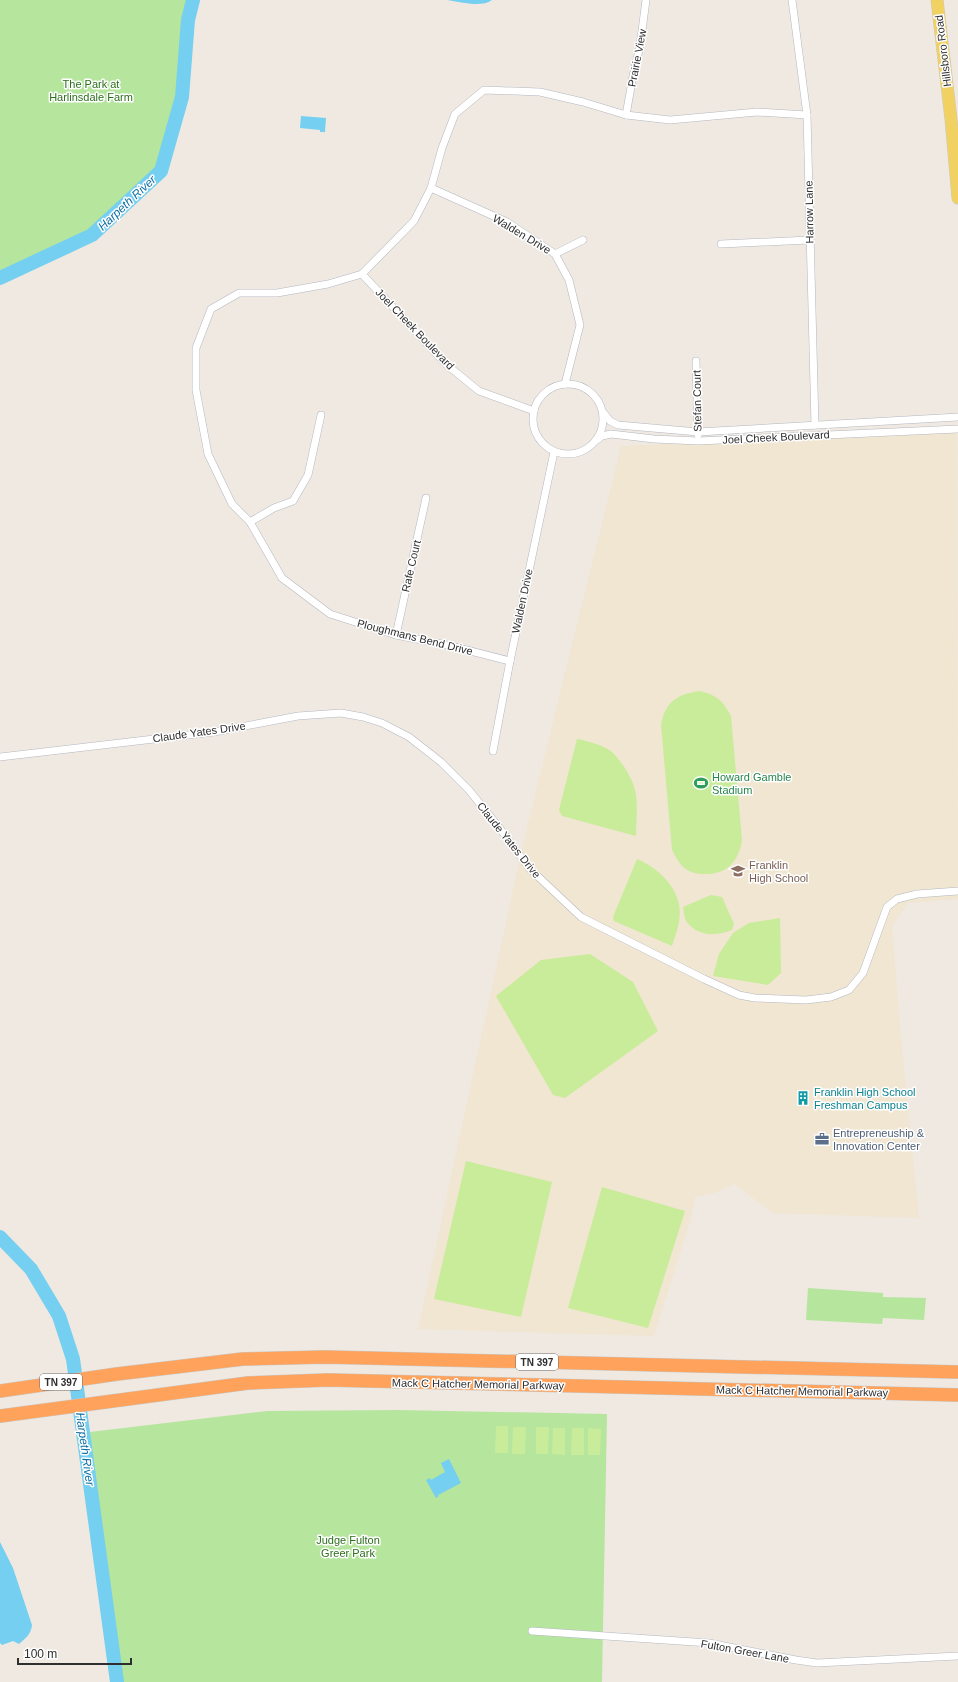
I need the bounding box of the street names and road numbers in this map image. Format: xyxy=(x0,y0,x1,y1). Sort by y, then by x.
street label: Hillsboro Road xyxy=(933,14,953,88)
street label: Prairie View xyxy=(626,28,648,88)
street label: Harrow Lane xyxy=(802,180,816,244)
street label: Walden Drive xyxy=(491,212,553,256)
street label: Joel Cheek Boulevard xyxy=(373,286,457,372)
street label: Stefan Court xyxy=(690,370,704,432)
street label: Joel Cheek Boulevard xyxy=(722,428,830,446)
street label: Rafe Court xyxy=(399,539,423,593)
street label: Walden Drive xyxy=(509,568,535,634)
street label: Ploughmans Bend Drive xyxy=(356,617,474,657)
street label: Claude Yates Drive xyxy=(152,720,246,744)
street label: Claude Yates Drive xyxy=(475,800,543,880)
road number: TN 397 xyxy=(516,1354,558,1370)
road number: TN 397 xyxy=(40,1374,82,1390)
street label: Mack C Hatcher Memorial Parkway xyxy=(392,1376,565,1392)
street label: Mack C Hatcher Memorial Parkway xyxy=(716,1383,889,1399)
street label: Fulton Greer Lane xyxy=(700,1637,790,1665)

